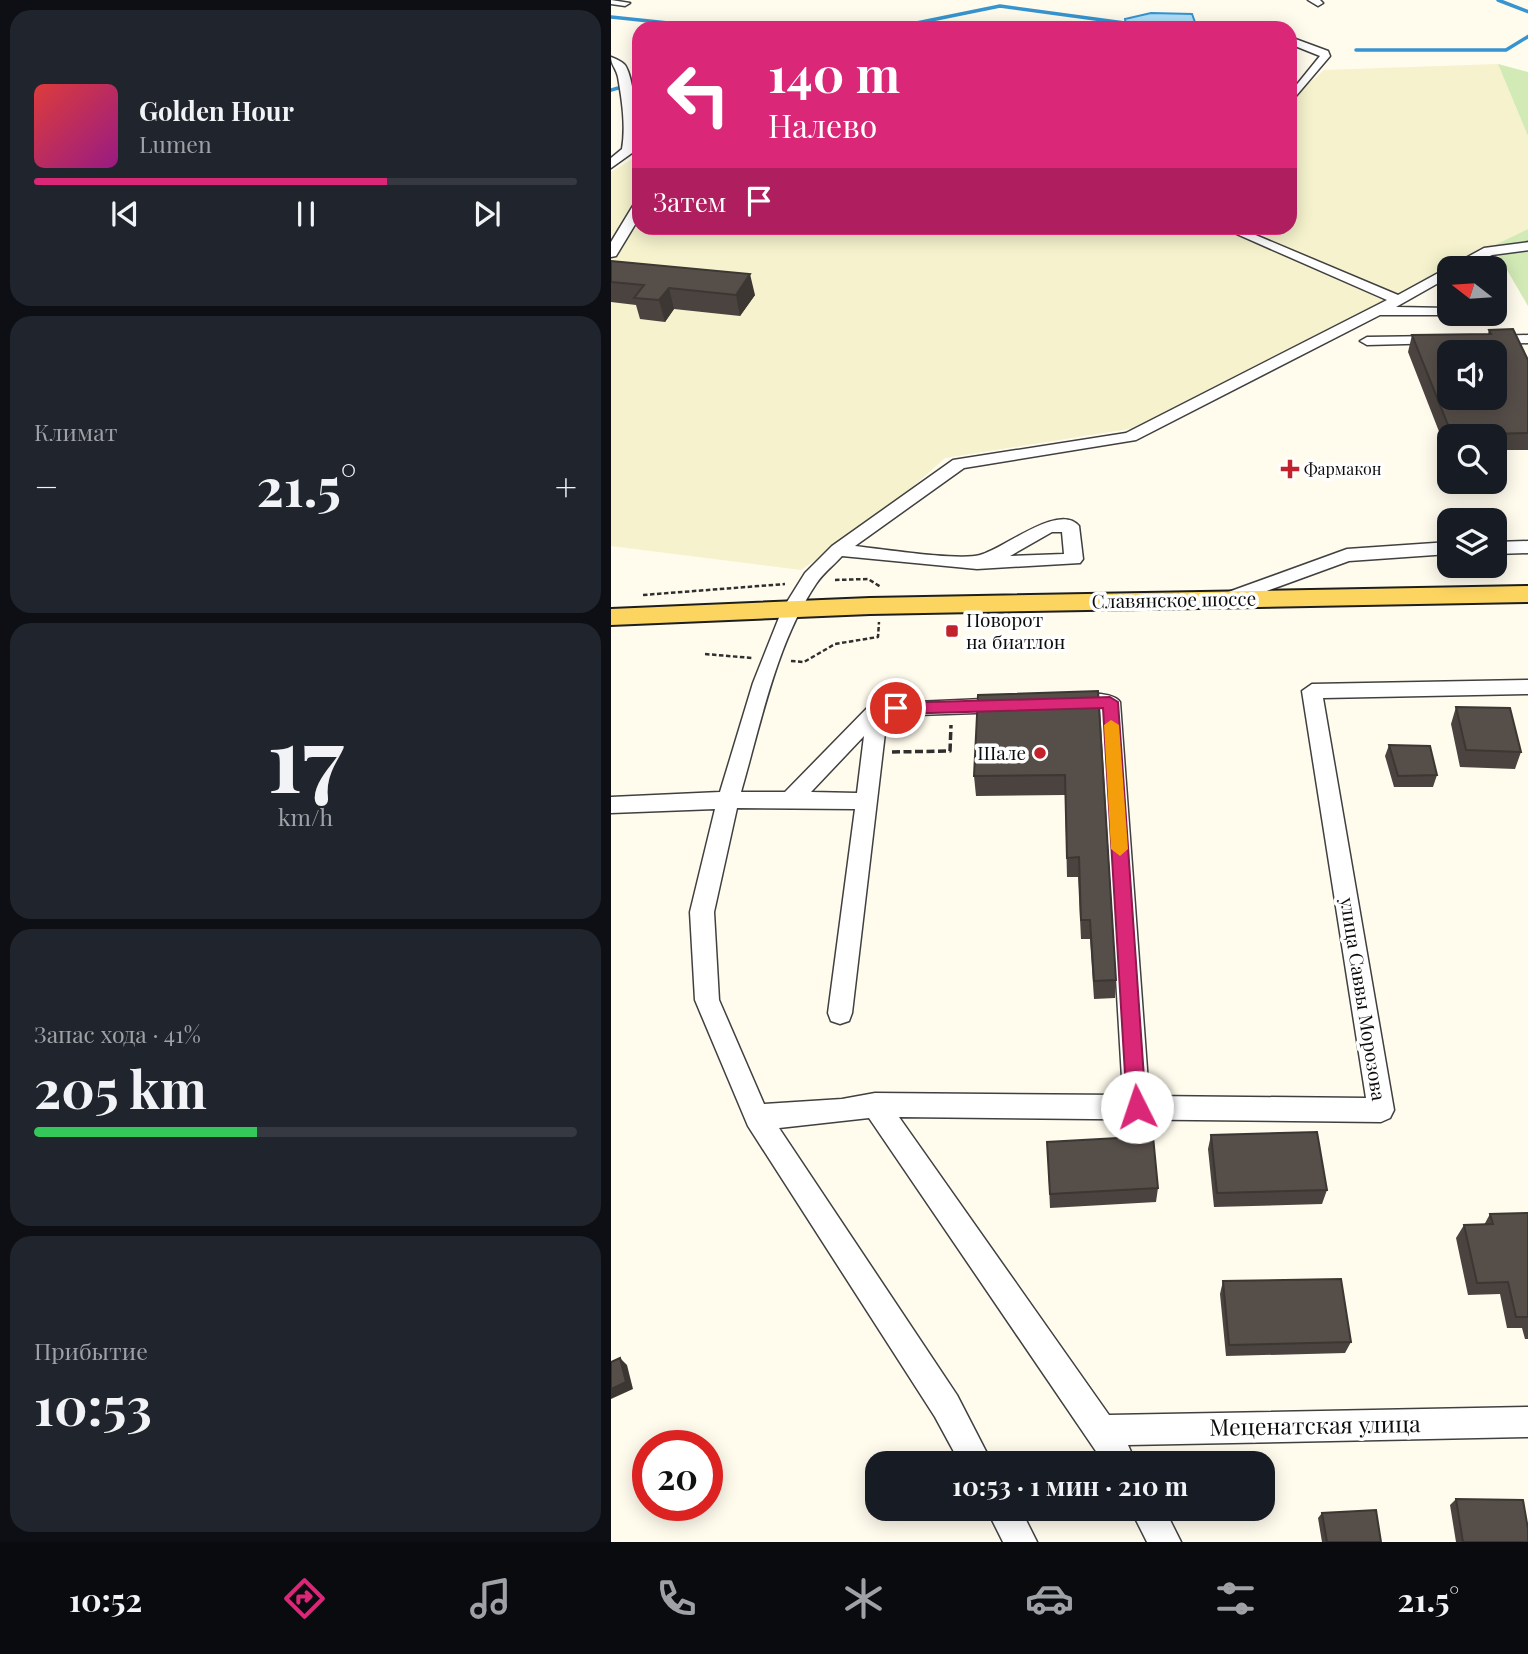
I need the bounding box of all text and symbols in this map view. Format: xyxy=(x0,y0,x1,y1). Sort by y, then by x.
text: 140 m xyxy=(768,40,900,105)
icon: left xyxy=(653,49,744,140)
text: Golden Hour xyxy=(139,93,294,128)
text: Налево xyxy=(768,103,877,146)
text: Lumen xyxy=(139,128,212,159)
icon: arrive xyxy=(740,182,778,220)
text: Затем xyxy=(653,184,726,219)
icon: previous xyxy=(106,195,144,233)
icon: pause xyxy=(287,195,325,233)
icon: next xyxy=(468,195,506,233)
north arrow xyxy=(1437,256,1507,326)
map controls xyxy=(1437,256,1507,578)
button: sound xyxy=(1437,340,1507,410)
text: Климат xyxy=(34,416,117,447)
button: search xyxy=(1437,424,1507,494)
text: 21.5° xyxy=(257,451,357,520)
place label: Фармакон xyxy=(1304,458,1382,479)
text: − xyxy=(34,460,59,511)
text: + xyxy=(555,460,577,511)
marker: Фармакон xyxy=(1282,461,1298,477)
button: layers xyxy=(1437,508,1507,578)
street label: Славянское шоссе xyxy=(1092,585,1256,613)
place label: Поворот на биатлон xyxy=(966,606,1066,654)
marker: Поворот на биатлон xyxy=(944,623,960,639)
pin xyxy=(866,678,926,738)
icon: arrive xyxy=(877,689,915,727)
text: 17 xyxy=(267,695,344,816)
place label: Шале xyxy=(977,739,1026,765)
marker: Шале xyxy=(1032,745,1048,761)
text: km/h xyxy=(278,801,333,832)
street label: улица Саввы Морозова xyxy=(1335,894,1393,1103)
text: Запас хода · 41% xyxy=(34,1018,201,1049)
text: 205 km xyxy=(34,1053,207,1122)
position arrow xyxy=(1100,1070,1174,1144)
text: Прибытие xyxy=(34,1335,148,1366)
text: 10:53 xyxy=(34,1370,152,1439)
street label: Меценатская улица xyxy=(1209,1407,1421,1442)
speed limit sign: 20 xyxy=(632,1430,723,1521)
text: 10:53 · 1 мин · 210 m xyxy=(952,1468,1188,1503)
icon: directions xyxy=(280,1574,329,1623)
icon: music xyxy=(466,1574,515,1623)
icon: phone xyxy=(652,1574,701,1623)
icon: climate xyxy=(839,1574,888,1623)
icon: car xyxy=(1025,1574,1074,1623)
icon: filters xyxy=(1211,1574,1260,1623)
text: 10:52 xyxy=(69,1577,142,1620)
text: 21.5° xyxy=(1398,1577,1459,1620)

